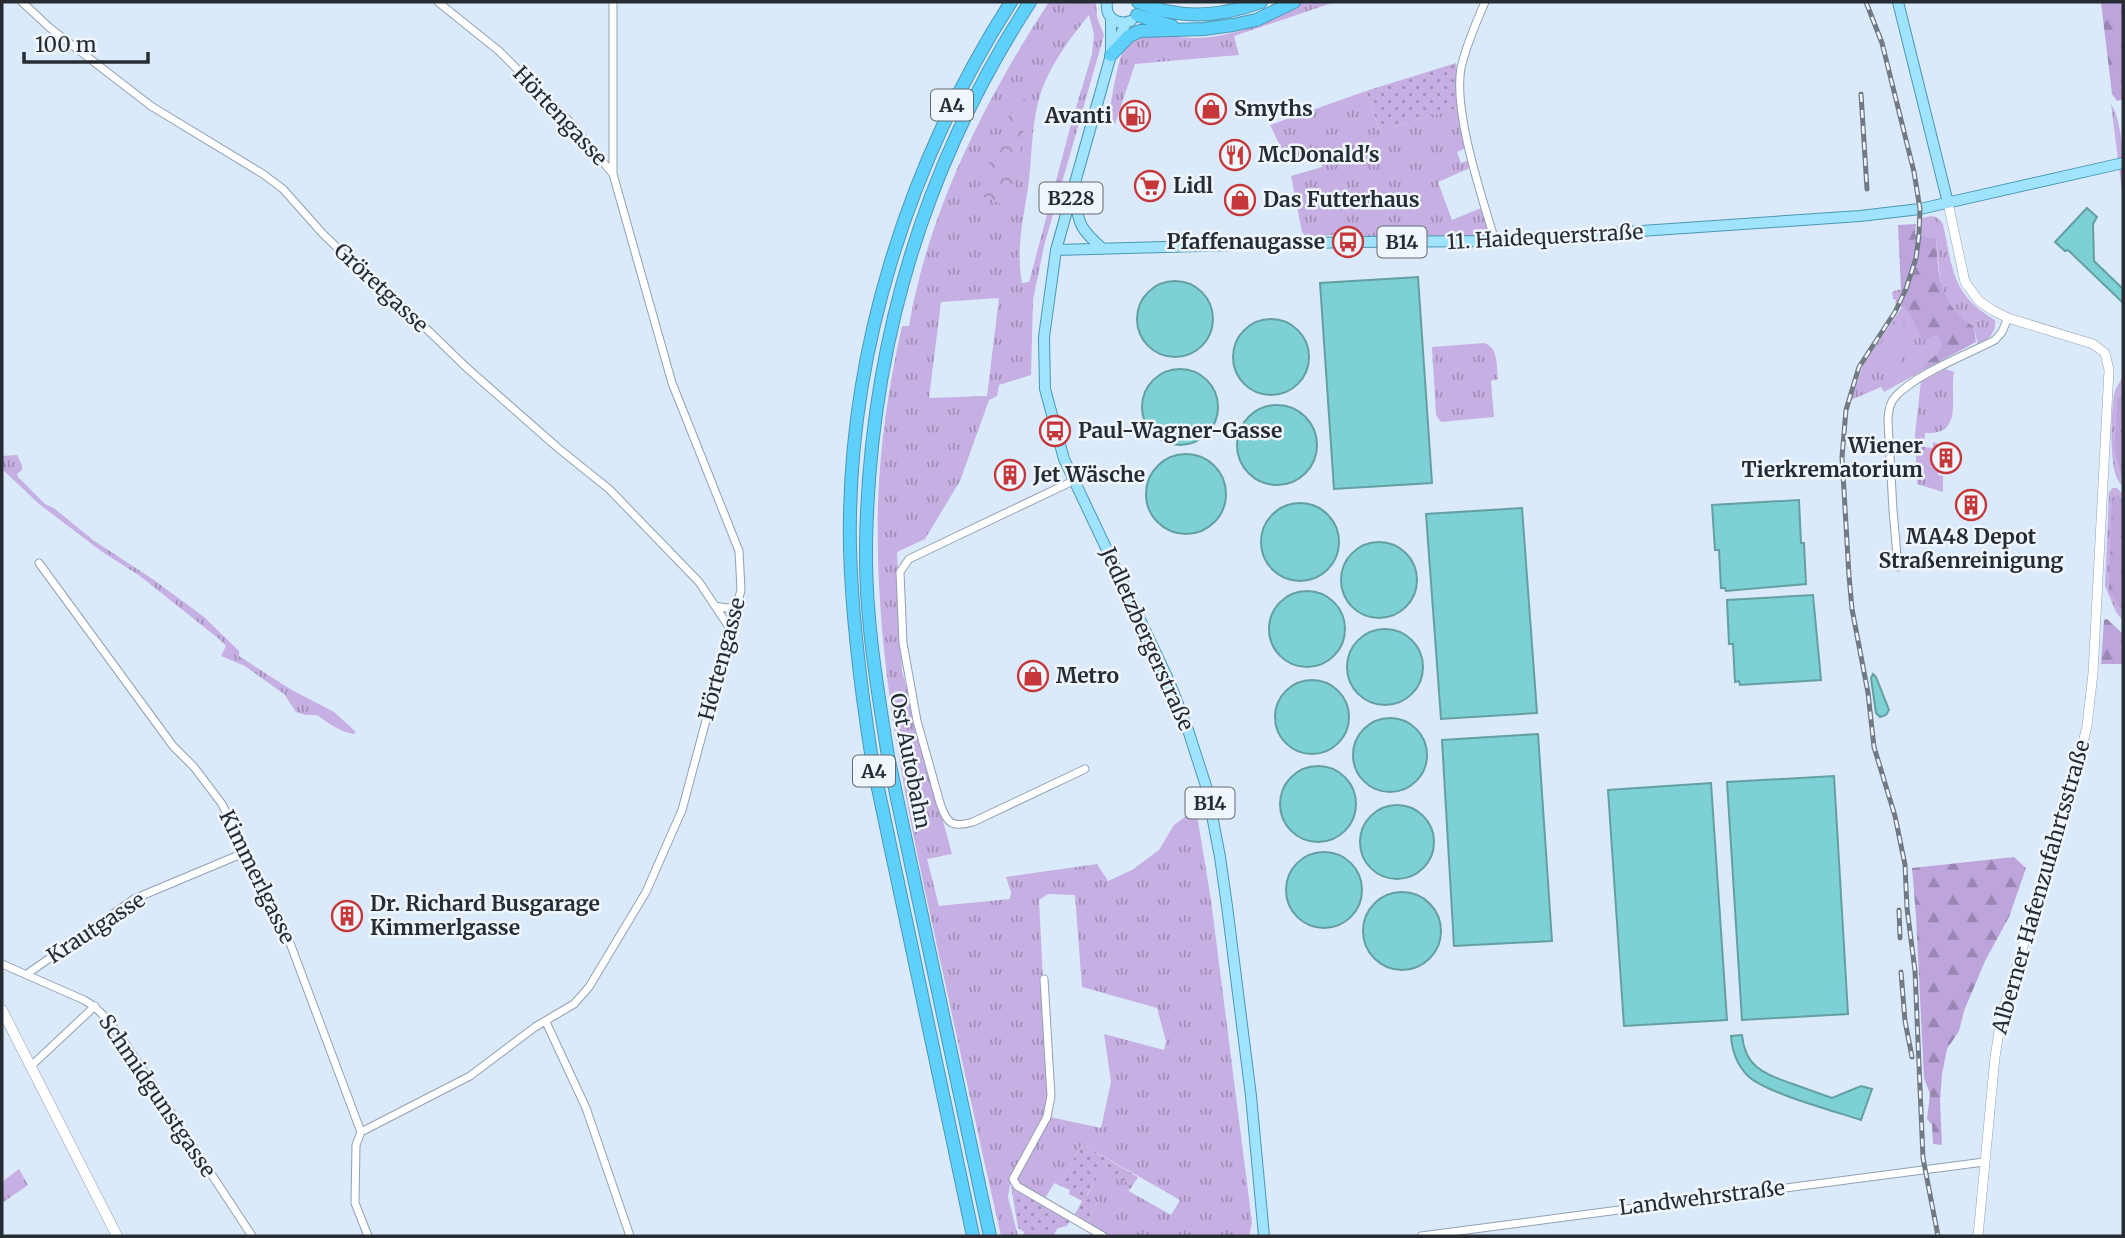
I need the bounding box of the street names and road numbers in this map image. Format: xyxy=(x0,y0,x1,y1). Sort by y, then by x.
street label: Hörtengasse xyxy=(507,60,613,171)
road number: A4 xyxy=(931,90,973,120)
road number: B228 xyxy=(1040,182,1102,214)
street label: 11. Haidequerstraße xyxy=(1446,218,1644,255)
road number: B14 xyxy=(1378,226,1426,258)
street label: Gröretgasse xyxy=(329,237,434,338)
street label: Jedletzbergerstraße xyxy=(1094,542,1200,735)
street label: Hörtengasse xyxy=(692,594,751,723)
street label: Ost Autobahn xyxy=(884,691,937,831)
street label: Alberner Hafenzufahrtsstraße xyxy=(1985,737,2095,1038)
road number: A4 xyxy=(853,756,895,786)
road number: B14 xyxy=(1186,788,1234,818)
street label: Kimmerlgasse xyxy=(213,806,301,948)
street label: Krautgasse xyxy=(42,886,150,969)
street label: Schmidgunstgasse xyxy=(93,1009,222,1182)
street label: Landwehrstraße xyxy=(1617,1174,1786,1221)

